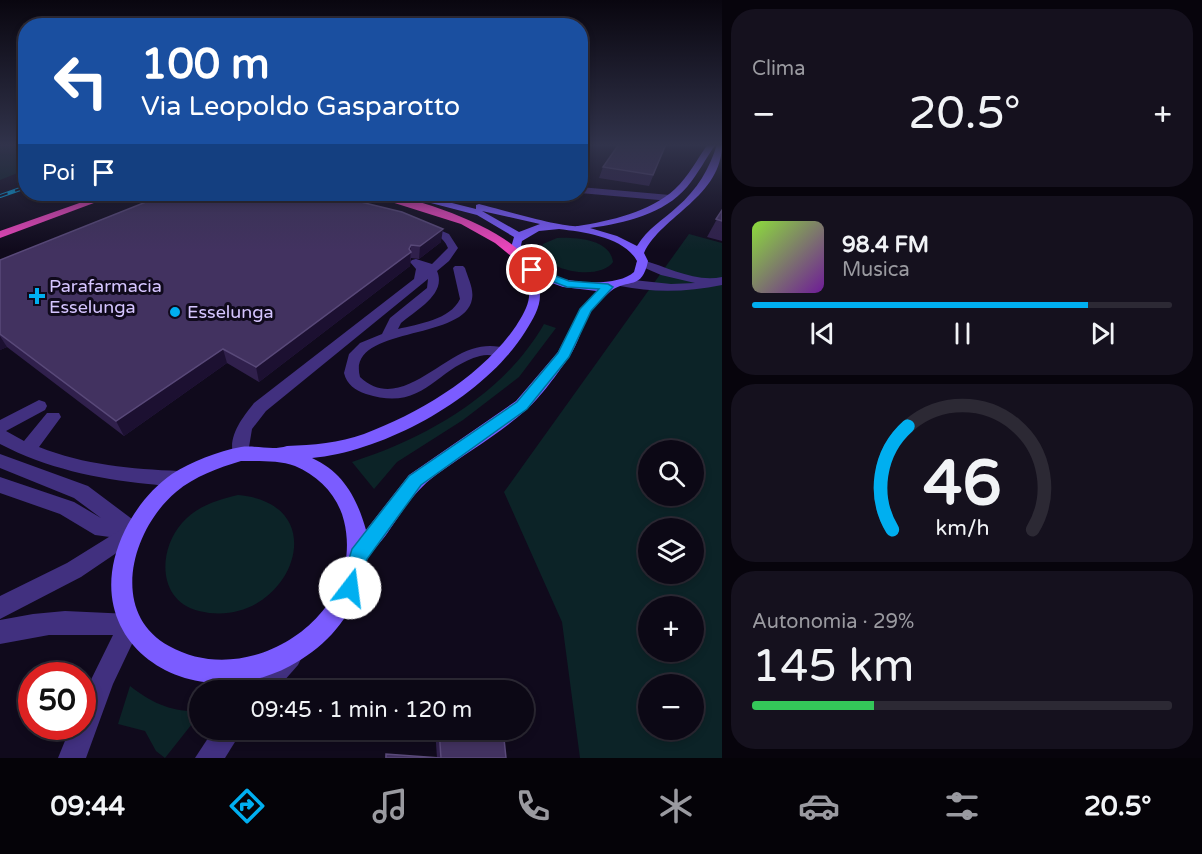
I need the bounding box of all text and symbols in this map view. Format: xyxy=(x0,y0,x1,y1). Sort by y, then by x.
text: 100 m xyxy=(141,39,270,90)
icon: left xyxy=(42,42,120,120)
text: Clima xyxy=(752,57,805,81)
text: 20.5° xyxy=(908,87,1021,141)
text: Via Leopoldo Gasparotto xyxy=(141,90,460,123)
text: − xyxy=(752,95,776,134)
text: + xyxy=(1153,95,1172,134)
icon: arrive xyxy=(87,156,120,189)
text: Poi xyxy=(42,160,75,186)
text: 98.4 FM xyxy=(842,232,929,258)
pin xyxy=(506,244,557,295)
icon: arrive xyxy=(515,253,548,286)
text: Musica xyxy=(842,258,910,282)
place label: Parafarmacia Esselunga xyxy=(49,275,162,318)
marker: Parafarmacia Esselunga xyxy=(30,289,44,303)
place label: Esselunga xyxy=(187,301,274,323)
marker: Esselunga xyxy=(168,305,182,319)
icon: previous xyxy=(806,317,839,350)
icon: pause xyxy=(946,317,979,350)
icon: next xyxy=(1086,317,1119,350)
map controls xyxy=(638,440,704,740)
button: search xyxy=(638,440,704,506)
text: 46 xyxy=(923,447,1001,522)
text: km/h xyxy=(935,515,989,541)
button: layers xyxy=(638,518,704,584)
position arrow xyxy=(318,556,382,620)
button: + xyxy=(638,596,704,662)
text: Autonomia · 29% xyxy=(752,610,914,634)
text: 145 km xyxy=(752,640,914,694)
speed limit sign: 50 xyxy=(18,662,96,740)
button: − xyxy=(638,674,704,740)
text: 09:45 · 1 min · 120 m xyxy=(251,697,472,723)
icon: directions xyxy=(226,785,268,827)
icon: music xyxy=(369,785,411,827)
icon: phone xyxy=(512,785,554,827)
icon: climate xyxy=(655,785,697,827)
icon: car xyxy=(798,785,840,827)
icon: filters xyxy=(941,785,983,827)
text: 09:44 xyxy=(50,790,125,823)
text: 20.5° xyxy=(1084,790,1151,823)

